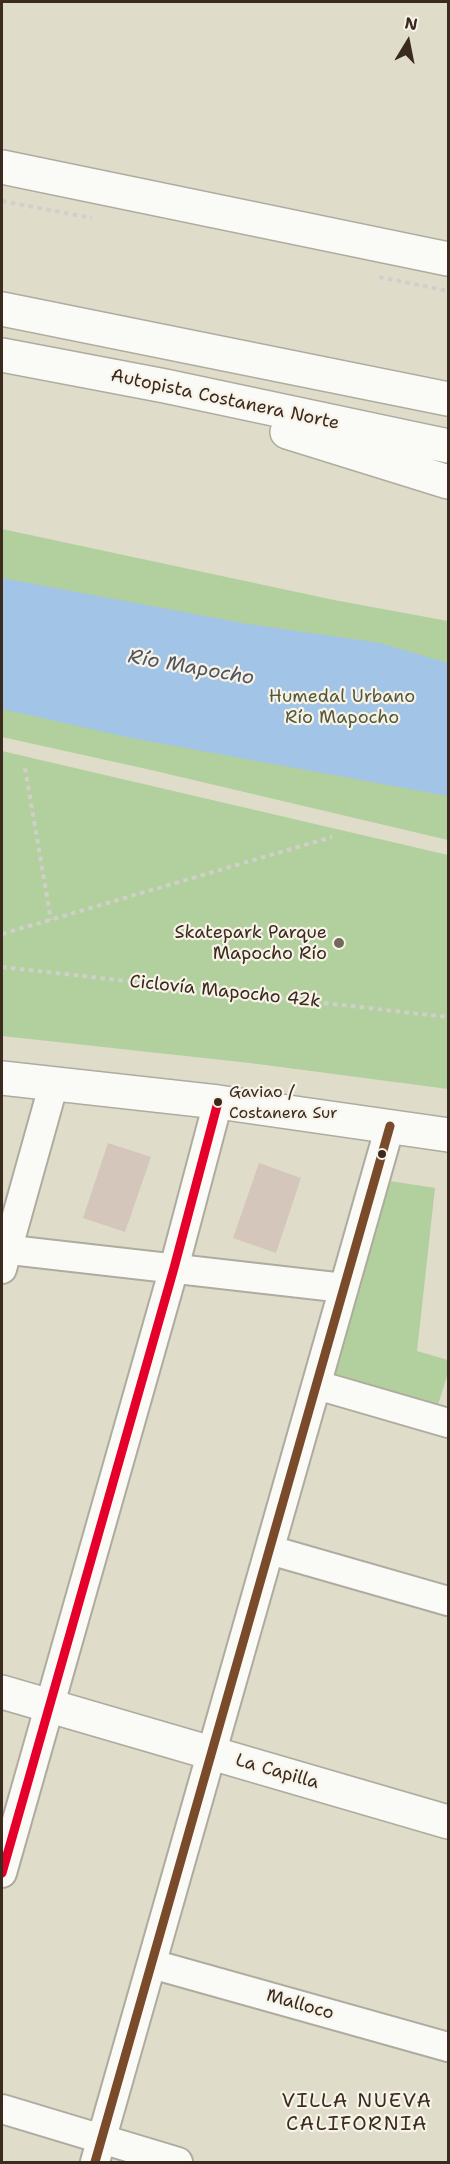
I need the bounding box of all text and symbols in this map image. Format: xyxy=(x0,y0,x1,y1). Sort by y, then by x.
north arrow xyxy=(378,12,438,72)
text: N xyxy=(403,12,419,35)
street label: Autopista Costanera Norte xyxy=(109,365,341,435)
water label: Río Mapocho xyxy=(126,645,256,691)
park label: Humedal Urbano Río Mapocho xyxy=(269,686,415,728)
place label: Skatepark Parque Mapocho Río xyxy=(175,922,327,964)
marker: Skatepark Parque Mapocho Río xyxy=(332,936,346,950)
street label: Ciclovía Mapocho 42k xyxy=(128,971,322,1013)
place label: Gaviao / Costanera Sur xyxy=(229,1083,338,1121)
marker: Gaviao / Costanera Sur xyxy=(212,1096,224,1108)
unlabelled marker xyxy=(376,1148,388,1160)
street label: La Capilla xyxy=(233,1750,321,1794)
street label: Malloco xyxy=(264,1985,336,2025)
district label: VILLA NUEVA CALIFORNIA xyxy=(282,2090,432,2137)

